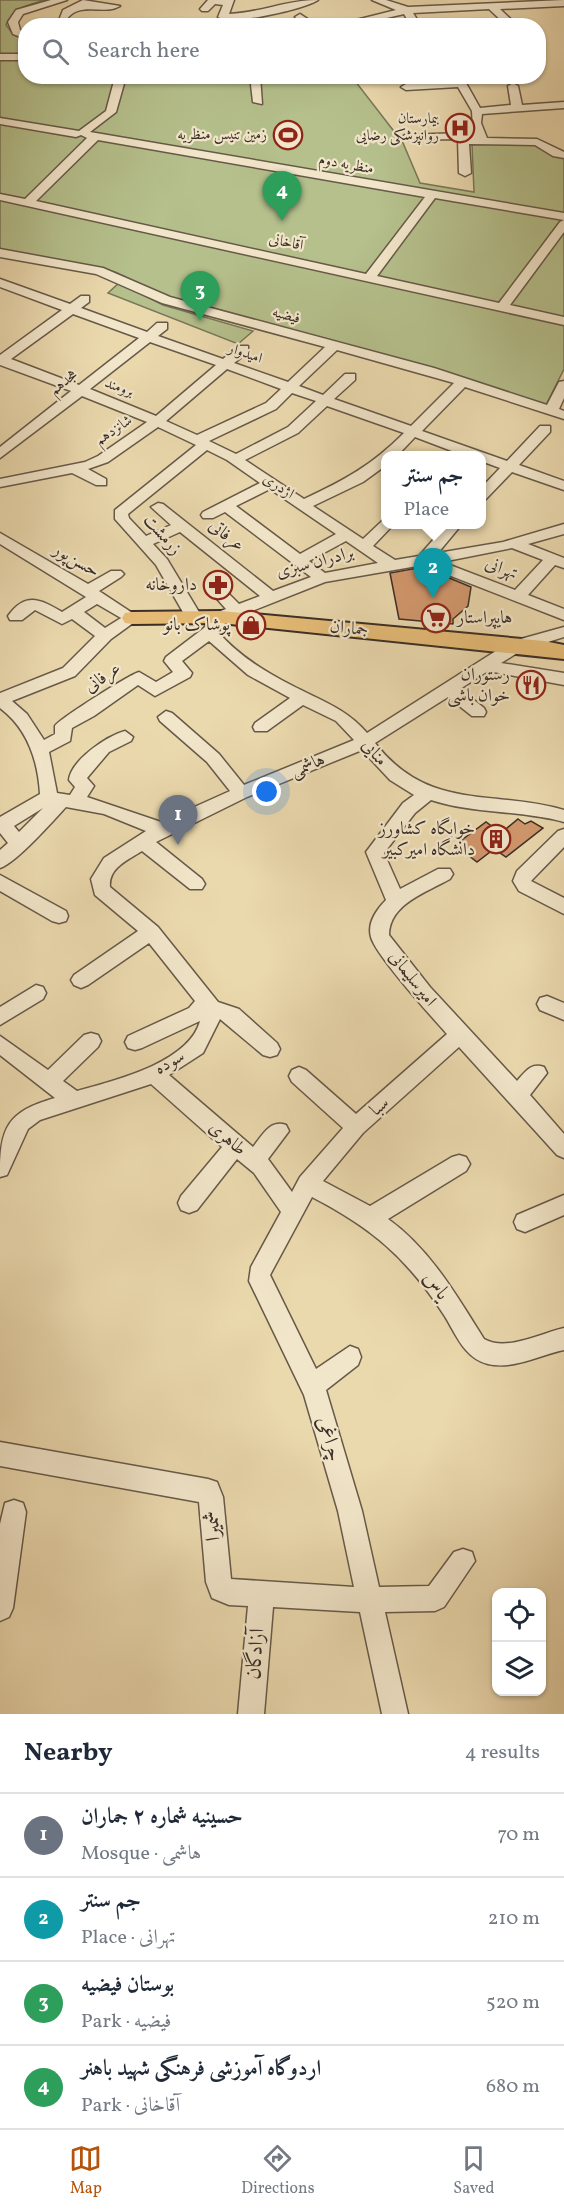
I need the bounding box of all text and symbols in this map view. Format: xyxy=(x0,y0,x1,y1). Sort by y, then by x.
search box xyxy=(18,18,546,84)
icon: search xyxy=(39,35,72,68)
text: Search here xyxy=(87,36,200,67)
place label: بیمارستان روانپزشکی رضایی xyxy=(356,109,440,147)
hospital icon: بیمارستان روانپزشکی رضایی xyxy=(444,112,476,144)
sports icon: زمین تنیس منظریه xyxy=(272,119,304,151)
place label: زمین تنیس منظریه xyxy=(177,125,267,146)
street label: منظریه دوم xyxy=(317,150,375,181)
pin: 4 xyxy=(262,172,302,221)
street label: آقاخانی xyxy=(267,229,307,257)
pin: 3 xyxy=(180,272,220,321)
street label: فیضیه xyxy=(270,302,302,330)
street label: امیدوار xyxy=(223,338,265,370)
street label: هجدهم xyxy=(45,365,84,403)
street label: برومند xyxy=(101,373,137,403)
street label: شانزدهم xyxy=(91,411,138,453)
popup xyxy=(381,451,486,529)
text: جم سنتر xyxy=(403,461,464,492)
street label: اژدری xyxy=(258,469,298,505)
text: Place xyxy=(403,496,449,524)
street label: زرمشت xyxy=(137,509,187,561)
street label: عرفاتی xyxy=(203,514,249,558)
street label: حسن‌پور xyxy=(46,537,104,584)
street label: برادران سبزی xyxy=(273,541,357,585)
pin: 2 xyxy=(414,548,452,598)
street label: تهرانی xyxy=(481,551,521,587)
pharmacy icon: داروخانه xyxy=(202,569,234,601)
place label: داروخانه xyxy=(145,573,197,598)
supermarket icon: هایپراستار xyxy=(420,602,452,634)
place label: هایپراستار xyxy=(455,606,512,631)
shop icon: پوشاک بانو xyxy=(235,609,267,641)
place label: پوشاک بانو xyxy=(162,613,232,638)
street label: جماران xyxy=(328,615,370,643)
street label: عرفانی xyxy=(80,657,126,699)
place label: رستوران خوان باشی xyxy=(447,663,510,709)
restaurant icon: رستوران خوان باشی xyxy=(515,669,547,701)
street label: منایی xyxy=(355,734,393,772)
street label: هاشمی xyxy=(287,748,329,784)
your location xyxy=(252,777,281,806)
pin: 1 xyxy=(158,796,198,845)
place label: خوابگاه کشاورز دانشگاه امیرکبیر xyxy=(377,816,475,863)
building icon: خوابگاه کشاورز دانشگاه امیرکبیر xyxy=(480,823,512,855)
street label: امیرسلیمانی xyxy=(382,946,442,1012)
street label: سوده xyxy=(150,1045,190,1081)
street label: سبا xyxy=(365,1091,395,1123)
street label: طاهری xyxy=(203,1116,251,1162)
street label: یاس xyxy=(416,1265,457,1307)
street label: چراغی xyxy=(308,1413,350,1465)
street label: شمیرا xyxy=(197,1509,229,1543)
map controls xyxy=(492,1588,546,1696)
button: locate xyxy=(492,1588,546,1642)
street label: آزادگان xyxy=(239,1625,273,1681)
button: layers xyxy=(492,1642,546,1696)
text: Nearby xyxy=(24,1735,113,1771)
text: 4 results xyxy=(465,1739,540,1767)
text: حسینیه شماره ۲ جماران xyxy=(81,1802,243,1833)
text: 1 xyxy=(39,1821,48,1849)
text: 70 m xyxy=(497,1821,540,1849)
text: Mosque · هاشمی xyxy=(81,1840,201,1868)
text: جم سنتر xyxy=(81,1886,141,1917)
text: 2 xyxy=(38,1905,49,1933)
text: 210 m xyxy=(488,1905,540,1933)
text: Place · تهرانی xyxy=(81,1924,175,1952)
text: بوستان فیضیه xyxy=(81,1970,174,2001)
text: 3 xyxy=(38,1989,49,2017)
text: 520 m xyxy=(486,1989,540,2017)
text: Park · فیضیه xyxy=(81,2008,171,2036)
text: اردوگاه آموزشی فرهنگی شهید باهنر xyxy=(81,2054,321,2085)
text: 4 xyxy=(37,2073,50,2101)
text: 680 m xyxy=(486,2073,540,2101)
text: Park · آقاخانی xyxy=(81,2092,180,2120)
tab: Map xyxy=(69,2142,102,2200)
tab: Directions xyxy=(241,2142,315,2200)
tab: Saved xyxy=(453,2142,495,2200)

